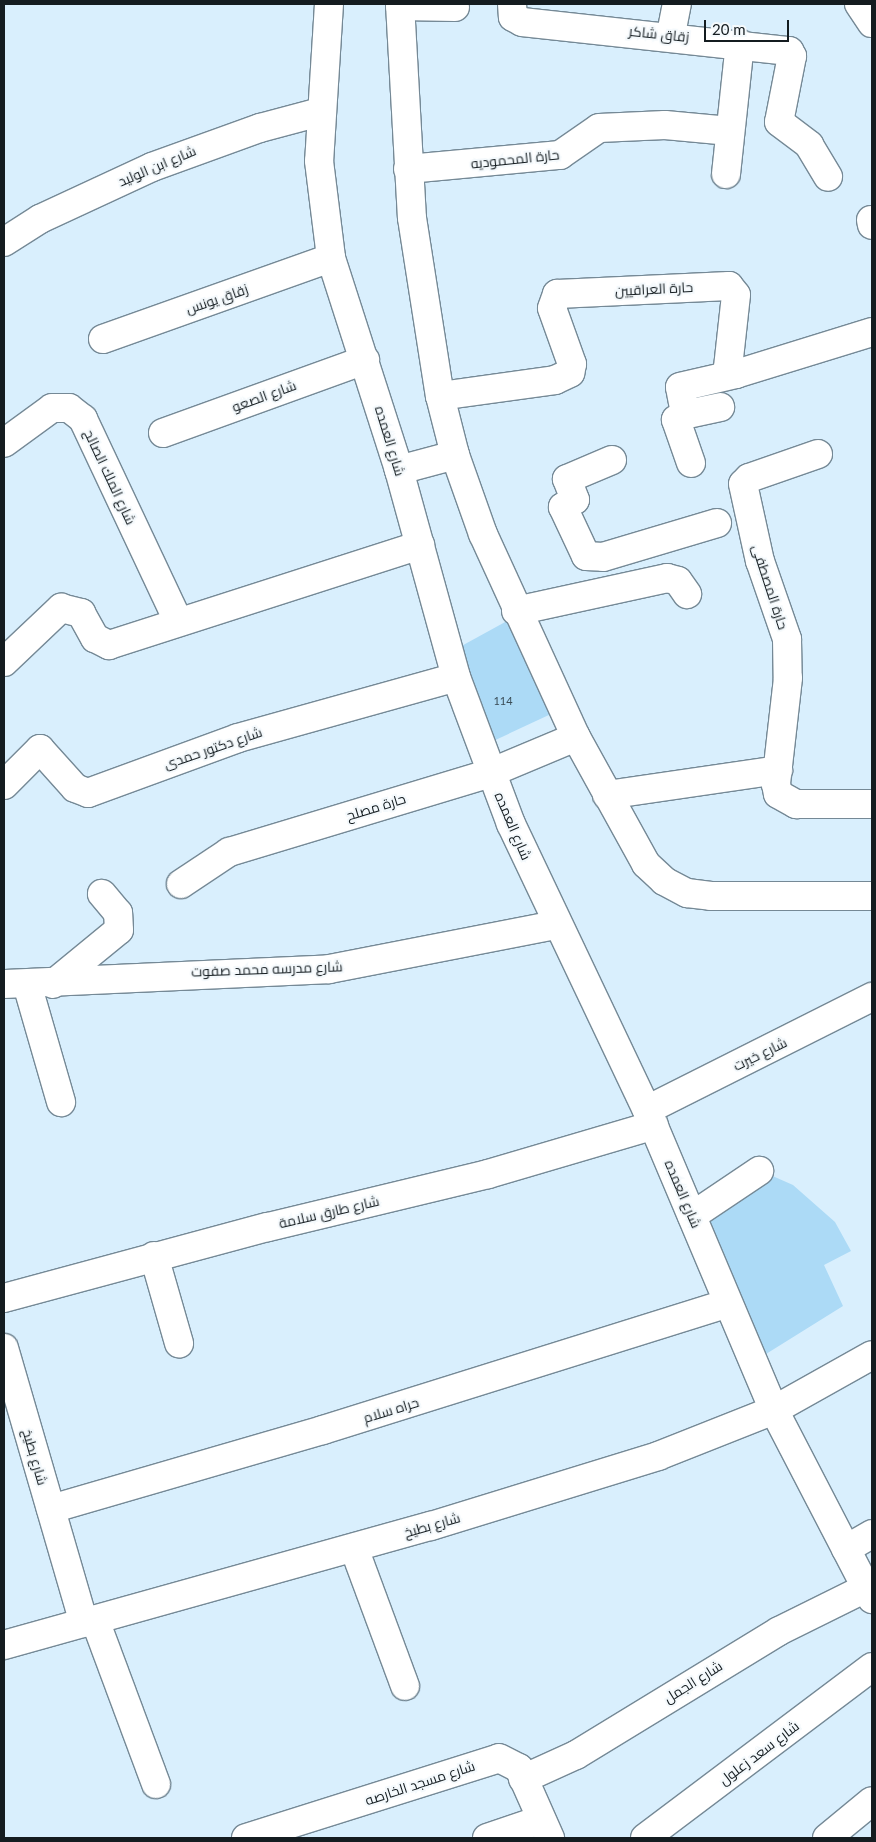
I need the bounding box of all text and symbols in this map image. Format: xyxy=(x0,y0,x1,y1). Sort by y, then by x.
scale bar xyxy=(706,10,791,42)
text: 20 m xyxy=(712,20,746,38)
street label: زقاق شاكر xyxy=(628,22,690,46)
street label: شارع ابن الوليد xyxy=(116,142,198,190)
street label: حارة المحموديه xyxy=(470,146,560,172)
street label: حارة العراقيين xyxy=(614,279,694,299)
street label: زقاق يونس xyxy=(184,280,250,318)
street label: شارع الصعو xyxy=(230,377,298,415)
street label: شارع العمده xyxy=(371,404,409,478)
street label: شارع الملك الصالح xyxy=(81,427,139,527)
street label: حارة المصطفى xyxy=(748,542,792,632)
house number: 114 xyxy=(493,694,513,708)
street label: شارع دكتور حمدى xyxy=(162,723,264,773)
street label: شارع العمده xyxy=(491,789,535,863)
street label: حارة مصلح xyxy=(344,790,408,824)
street label: شارع مدرسه محمد صفوت xyxy=(191,958,343,980)
street label: شارع خيرت xyxy=(730,1034,790,1074)
street label: شارع العمده xyxy=(661,1157,705,1231)
street label: شارع طارق سلامة xyxy=(277,1192,381,1232)
street label: حراه سلام xyxy=(361,1394,421,1426)
street label: شارع بطيخ xyxy=(19,1427,51,1487)
street label: شارع بطيخ xyxy=(402,1509,462,1541)
street label: شارع الجمل xyxy=(661,1657,725,1707)
street label: شارع سعد زعلول xyxy=(716,1717,802,1789)
street label: شارع مسجد الخارصه xyxy=(363,1757,477,1809)

